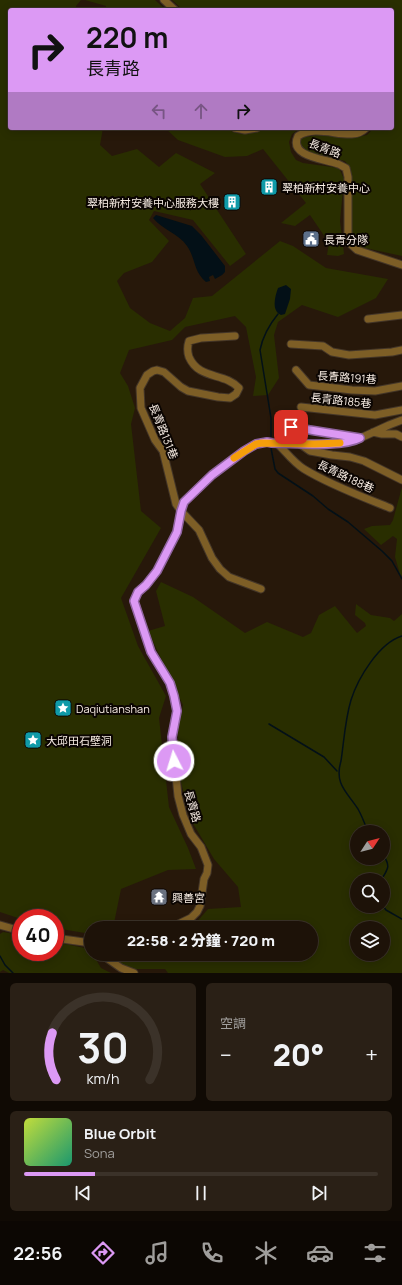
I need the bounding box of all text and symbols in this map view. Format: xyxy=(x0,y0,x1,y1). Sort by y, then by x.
text: 220 m xyxy=(86,18,169,56)
icon: right xyxy=(20,24,72,76)
text: 長青路 xyxy=(86,56,140,80)
icon: left xyxy=(148,100,170,122)
icon: ahead xyxy=(190,100,212,122)
icon: right xyxy=(232,100,254,122)
street label: 長青路 xyxy=(307,135,343,161)
building icon: 翠柏新村安養中心 xyxy=(259,177,279,197)
place label: 翠柏新村安養中心 xyxy=(282,180,370,195)
building icon: 翠柏新村安養中心服務大樓 xyxy=(222,192,242,212)
place label: 翠柏新村安養中心服務大樓 xyxy=(87,195,219,210)
public building icon: 長青分隊 xyxy=(301,229,321,249)
place label: 長青分隊 xyxy=(324,232,368,247)
street label: 長青路191巷 xyxy=(317,367,377,387)
street label: 長青路185巷 xyxy=(310,389,372,411)
street label: 長青路131巷 xyxy=(146,401,182,461)
pin xyxy=(274,410,308,444)
icon: arrive xyxy=(280,416,302,438)
street label: 長青路188巷 xyxy=(315,456,377,496)
place icon: Daqiutianshan xyxy=(53,698,73,718)
place label: Daqiutianshan xyxy=(76,701,150,716)
place icon: 大邱田石壁洞 xyxy=(23,730,43,750)
place label: 大邱田石壁洞 xyxy=(46,733,112,748)
position arrow xyxy=(153,740,195,782)
street label: 長青路 xyxy=(181,788,205,824)
north arrow xyxy=(350,825,390,865)
map controls xyxy=(350,825,390,961)
button: search xyxy=(350,873,390,913)
temple icon: 興善宮 xyxy=(149,887,169,907)
place label: 興善宮 xyxy=(172,890,205,905)
speed limit sign: 40 xyxy=(12,909,64,961)
button: layers xyxy=(350,921,390,961)
text: 22:58 · 2 分鐘 · 720 m xyxy=(127,930,275,951)
text: 空調 xyxy=(220,1014,246,1032)
text: 30 xyxy=(77,1019,129,1075)
text: 20° xyxy=(273,1034,325,1075)
text: − xyxy=(220,1040,232,1070)
text: + xyxy=(365,1040,378,1070)
text: km/h xyxy=(86,1069,120,1088)
text: Blue Orbit xyxy=(84,1123,156,1144)
text: Sona xyxy=(84,1144,115,1162)
icon: previous xyxy=(72,1182,94,1204)
icon: pause xyxy=(190,1182,212,1204)
icon: next xyxy=(308,1182,330,1204)
icon: directions xyxy=(89,1239,117,1267)
icon: music xyxy=(143,1239,171,1267)
icon: phone xyxy=(198,1239,226,1267)
icon: climate xyxy=(252,1239,280,1267)
icon: car xyxy=(306,1239,334,1267)
icon: filters xyxy=(361,1239,389,1267)
text: 22:56 xyxy=(13,1241,63,1265)

